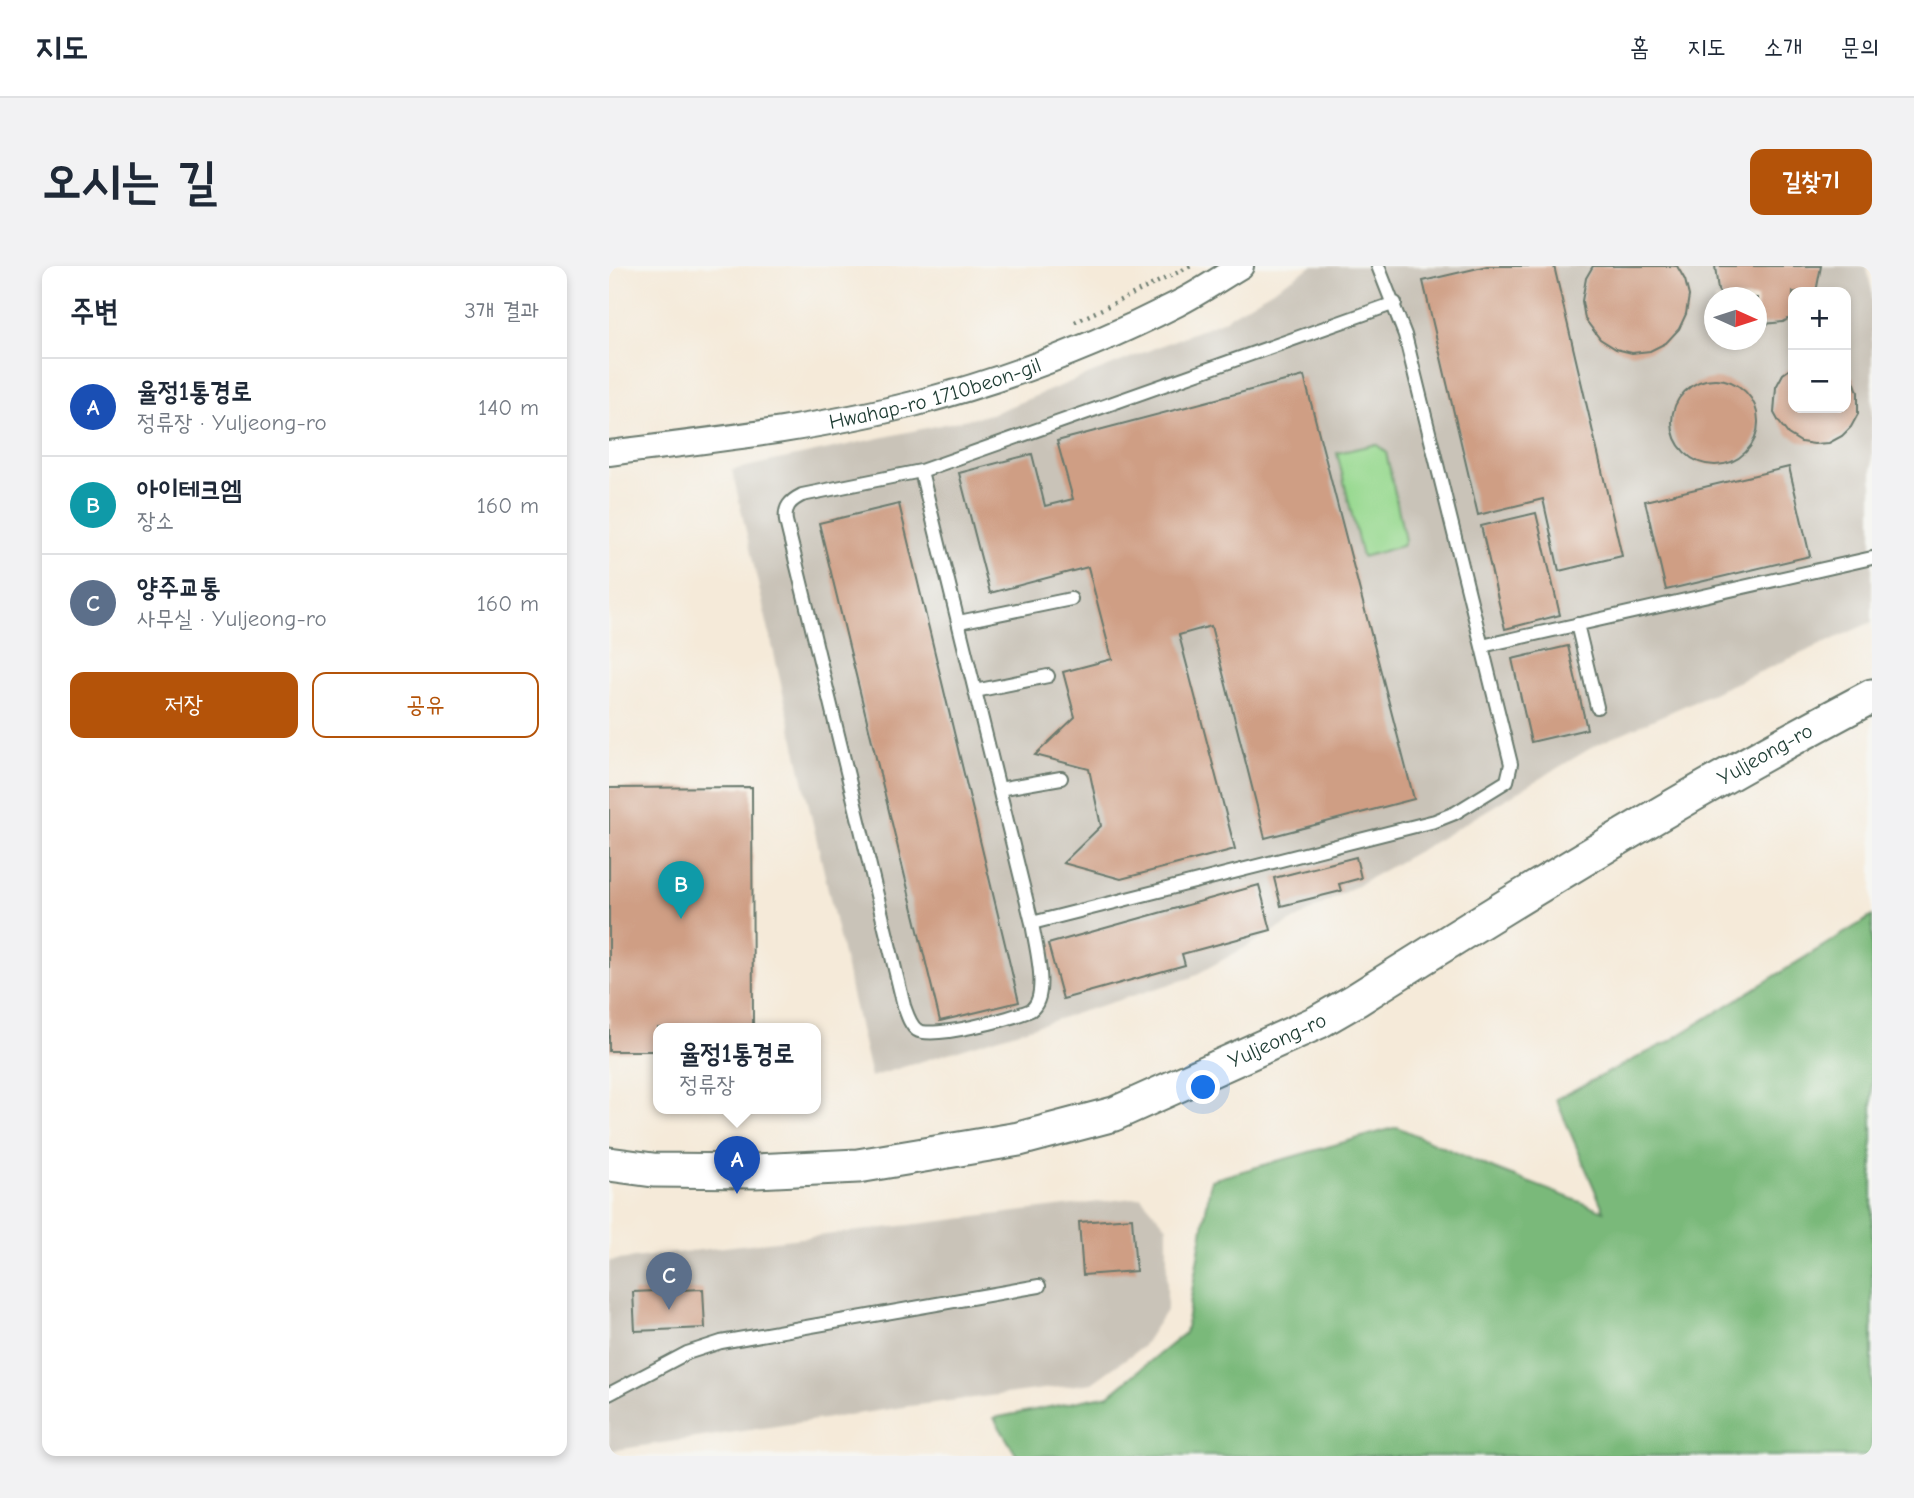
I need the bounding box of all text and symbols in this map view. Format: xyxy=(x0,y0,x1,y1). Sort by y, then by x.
text: 지도 xyxy=(35,28,88,66)
text: 홈 xyxy=(1630,33,1649,61)
text: 지도 xyxy=(1687,33,1726,61)
text: 소개 xyxy=(1764,33,1802,61)
text: 문의 xyxy=(1840,33,1879,61)
button: 길찾기 xyxy=(1750,149,1872,215)
text: 오시는 길 xyxy=(42,153,217,209)
north arrow xyxy=(1704,287,1767,350)
map controls xyxy=(1788,287,1851,413)
button: + xyxy=(1788,287,1851,350)
text: 주변 xyxy=(70,294,118,329)
text: 3개 결과 xyxy=(464,297,539,324)
button: − xyxy=(1788,350,1851,413)
street label: Hwahap-ro 1710beon-gil xyxy=(827,353,1044,434)
text: 율정1통경로 xyxy=(137,377,252,407)
text: A xyxy=(87,394,99,421)
text: 140 m xyxy=(478,394,539,421)
text: 정류장 · Yuljeong-ro xyxy=(137,409,327,436)
text: 아이테크엠 xyxy=(137,475,242,505)
text: B xyxy=(86,492,100,519)
text: 160 m xyxy=(477,492,539,519)
text: 장소 xyxy=(137,507,174,534)
text: 양주교통 xyxy=(137,573,221,603)
text: C xyxy=(86,590,100,617)
text: 160 m xyxy=(477,590,539,617)
text: 사무실 · Yuljeong-ro xyxy=(137,605,327,632)
button: 저장 xyxy=(70,672,298,738)
button: 공유 xyxy=(312,672,539,738)
street label: Yuljeong-ro xyxy=(1713,718,1817,790)
pin: B xyxy=(658,861,704,919)
street label: Yuljeong-ro xyxy=(1224,1008,1331,1073)
popup xyxy=(653,1023,821,1114)
text: 율정1통경로 xyxy=(680,1039,794,1069)
your location xyxy=(1186,1070,1220,1104)
text: 정류장 xyxy=(680,1071,735,1098)
pin: A xyxy=(714,1136,760,1194)
pin: C xyxy=(646,1252,692,1310)

